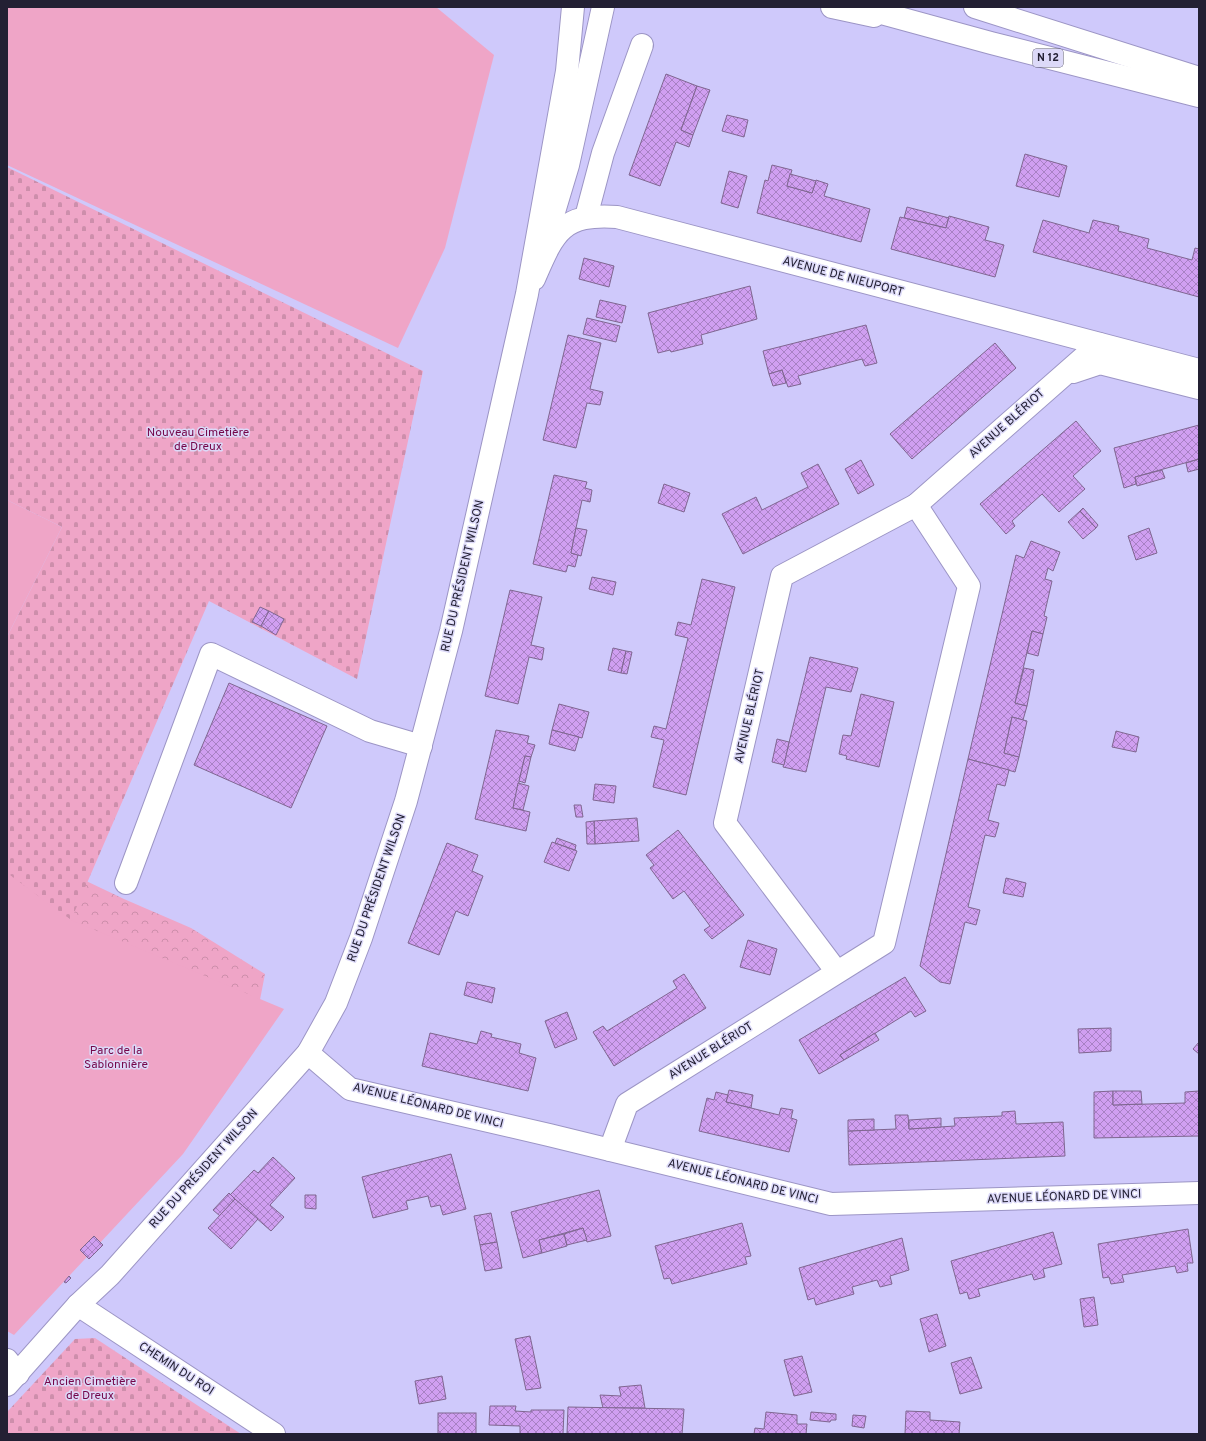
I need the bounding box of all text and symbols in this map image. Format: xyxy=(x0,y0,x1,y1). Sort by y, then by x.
road number: N 12 xyxy=(1033,49,1063,67)
street label: AVENUE DE NIEUPORT xyxy=(781,253,905,301)
street label: AVENUE BLÉRIOT xyxy=(966,386,1048,462)
park label: Nouveau Cimetière de Dreux xyxy=(147,425,249,455)
street label: RUE DU PRÉSIDENT WILSON xyxy=(438,498,488,654)
street label: AVENUE BLÉRIOT xyxy=(731,667,769,765)
street label: RUE DU PRÉSIDENT WILSON xyxy=(344,812,410,964)
street label: AVENUE BLÉRIOT xyxy=(666,1019,756,1083)
park label: Parc de la Sablonnière xyxy=(84,1043,148,1073)
street label: AVENUE LÉONARD DE VINCI xyxy=(351,1080,505,1132)
street label: RUE DU PRÉSIDENT WILSON xyxy=(146,1106,262,1232)
street label: AVENUE LÉONARD DE VINCI xyxy=(666,1156,820,1208)
street label: AVENUE LÉONARD DE VINCI xyxy=(987,1186,1141,1208)
street label: CHEMIN DU ROI xyxy=(135,1339,217,1399)
park label: Ancien Cimetière de Dreux xyxy=(44,1374,136,1404)

